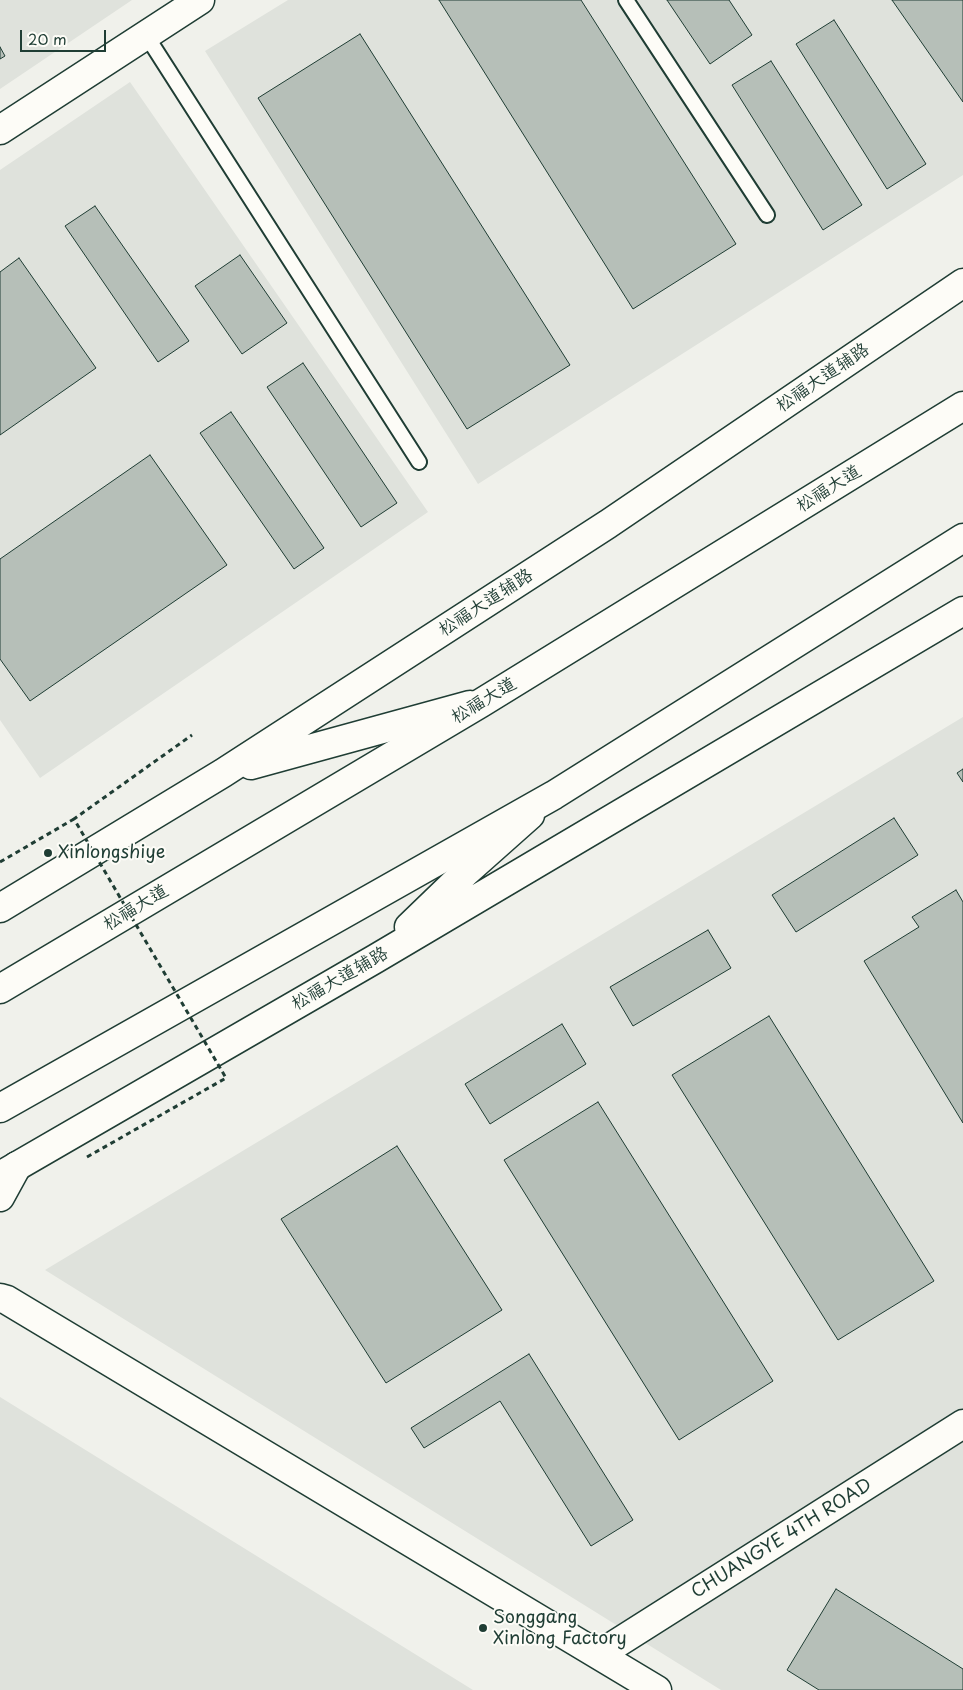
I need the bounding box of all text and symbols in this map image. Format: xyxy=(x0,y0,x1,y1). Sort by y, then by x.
scale bar xyxy=(22,20,109,52)
text: 20 m xyxy=(28,27,67,50)
street label: 松福大道辅路 xyxy=(772,339,874,417)
street label: 松福大道 xyxy=(793,461,865,517)
street label: 松福大道辅路 xyxy=(435,565,537,641)
street label: 松福大道 xyxy=(448,673,520,729)
place label: Xinlongshiye xyxy=(58,842,165,864)
marker: Xinlongshiye xyxy=(42,847,54,859)
street label: 松福大道 xyxy=(100,880,172,936)
street label: 松福大道辅路 xyxy=(288,943,392,1015)
street label: CHUANGYE 4TH ROAD xyxy=(688,1475,876,1603)
place label: Songgang Xinlong Factory xyxy=(493,1607,627,1650)
marker: Songgang Xinlong Factory xyxy=(477,1622,489,1634)

